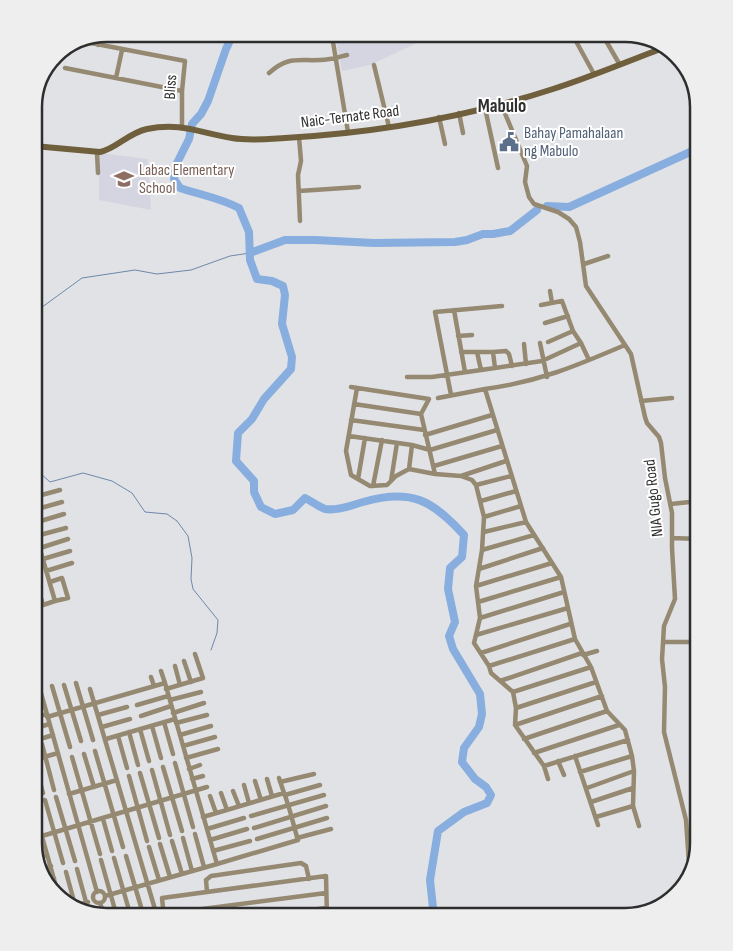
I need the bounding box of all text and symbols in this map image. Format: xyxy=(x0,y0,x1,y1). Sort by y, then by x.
street label: Bliss xyxy=(161,74,181,100)
district label: Mabulo xyxy=(478,95,526,118)
street label: Naic-Ternate Road xyxy=(300,102,400,132)
place label: Bahay Pamahalaan ng Mabulo xyxy=(524,124,623,161)
public building icon: Bahay Pamahalaan ng Mabulo xyxy=(498,131,520,153)
place label: Labac Elementary School xyxy=(139,161,234,198)
school or university icon: Labac Elementary School xyxy=(113,168,135,190)
street label: NIA Gugo Road xyxy=(640,458,668,538)

